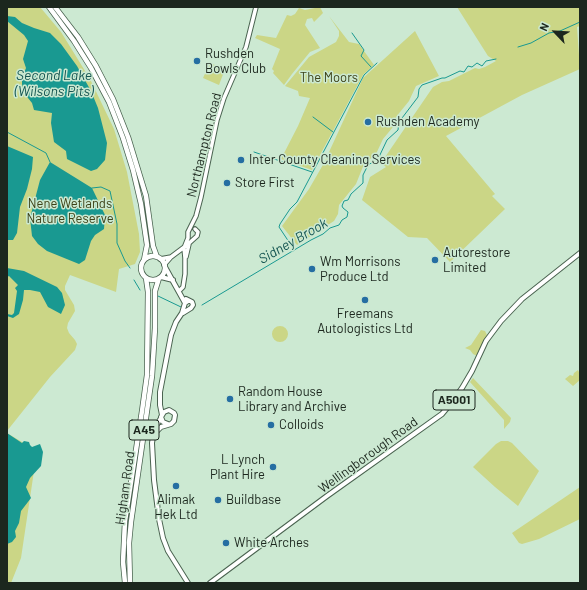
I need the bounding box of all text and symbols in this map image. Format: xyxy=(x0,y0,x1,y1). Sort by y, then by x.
north arrow xyxy=(535,12,575,52)
text: N xyxy=(536,21,551,33)
place label: Rushden Bowls Club xyxy=(205,46,266,77)
marker: Rushden Bowls Club xyxy=(192,56,202,66)
water label: Second Lake (Wilsons Pits) xyxy=(14,67,94,100)
park label: The Moors xyxy=(300,70,358,86)
street label: Northampton Road xyxy=(183,91,225,199)
place label: Rushden Academy xyxy=(376,114,480,130)
marker: Rushden Academy xyxy=(363,117,373,127)
place label: Inter County Cleaning Services xyxy=(249,152,421,168)
marker: Inter County Cleaning Services xyxy=(236,155,246,165)
place label: Store First xyxy=(235,175,295,191)
marker: Store First xyxy=(222,178,232,188)
park label: Nene Wetlands Nature Reserve xyxy=(26,196,114,227)
water label: Sidney Brook xyxy=(255,214,331,268)
place label: Autorestore Limited xyxy=(443,245,510,276)
place label: Wm Morrisons Produce Ltd xyxy=(320,254,400,285)
marker: Autorestore Limited xyxy=(430,255,440,265)
marker: Wm Morrisons Produce Ltd xyxy=(307,264,317,274)
marker: Freemans Autologistics Ltd xyxy=(360,295,370,305)
place label: Freemans Autologistics Ltd xyxy=(317,306,413,337)
place label: Random House Library and Archive xyxy=(238,384,347,415)
road number: A5001 xyxy=(433,390,475,410)
marker: Random House Library and Archive xyxy=(225,394,235,404)
street label: Wellingborough Road xyxy=(315,414,421,496)
place label: Colloids xyxy=(279,417,324,433)
road number: A45 xyxy=(129,420,159,440)
marker: Colloids xyxy=(266,420,276,430)
street label: Higham Road xyxy=(112,450,138,526)
place label: L Lynch Plant Hire xyxy=(210,452,265,483)
marker: L Lynch Plant Hire xyxy=(268,462,278,472)
marker: Alimak Hek Ltd xyxy=(171,481,181,491)
place label: Alimak Hek Ltd xyxy=(154,492,198,523)
place label: Buildbase xyxy=(226,492,281,508)
marker: Buildbase xyxy=(213,495,223,505)
place label: White Arches xyxy=(234,535,309,551)
marker: White Arches xyxy=(221,538,231,548)

